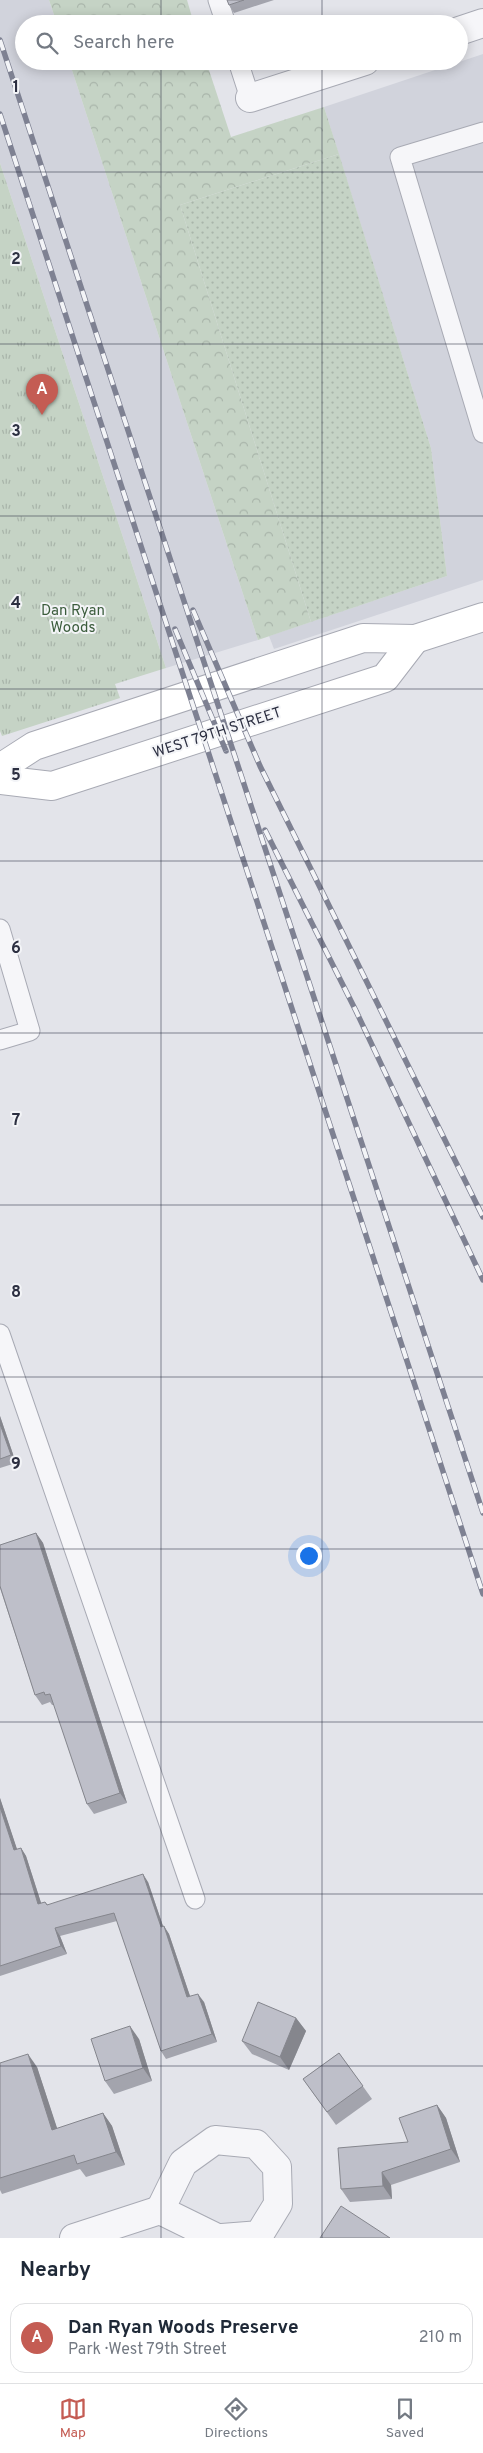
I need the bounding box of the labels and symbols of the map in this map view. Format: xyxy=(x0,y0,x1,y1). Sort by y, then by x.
text: 1 xyxy=(13,78,19,98)
text: 2 xyxy=(11,250,21,270)
pin: A xyxy=(26,374,58,415)
text: 3 xyxy=(11,422,21,442)
text: 4 xyxy=(11,594,21,614)
park label: Dan Ryan Woods xyxy=(41,602,105,638)
street label: WEST 79TH STREET xyxy=(151,704,284,763)
text: 5 xyxy=(11,766,21,786)
text: 6 xyxy=(11,939,21,959)
text: 7 xyxy=(12,1111,20,1131)
text: 8 xyxy=(11,1283,21,1303)
text: 9 xyxy=(11,1455,21,1475)
your location xyxy=(296,1543,322,1569)

